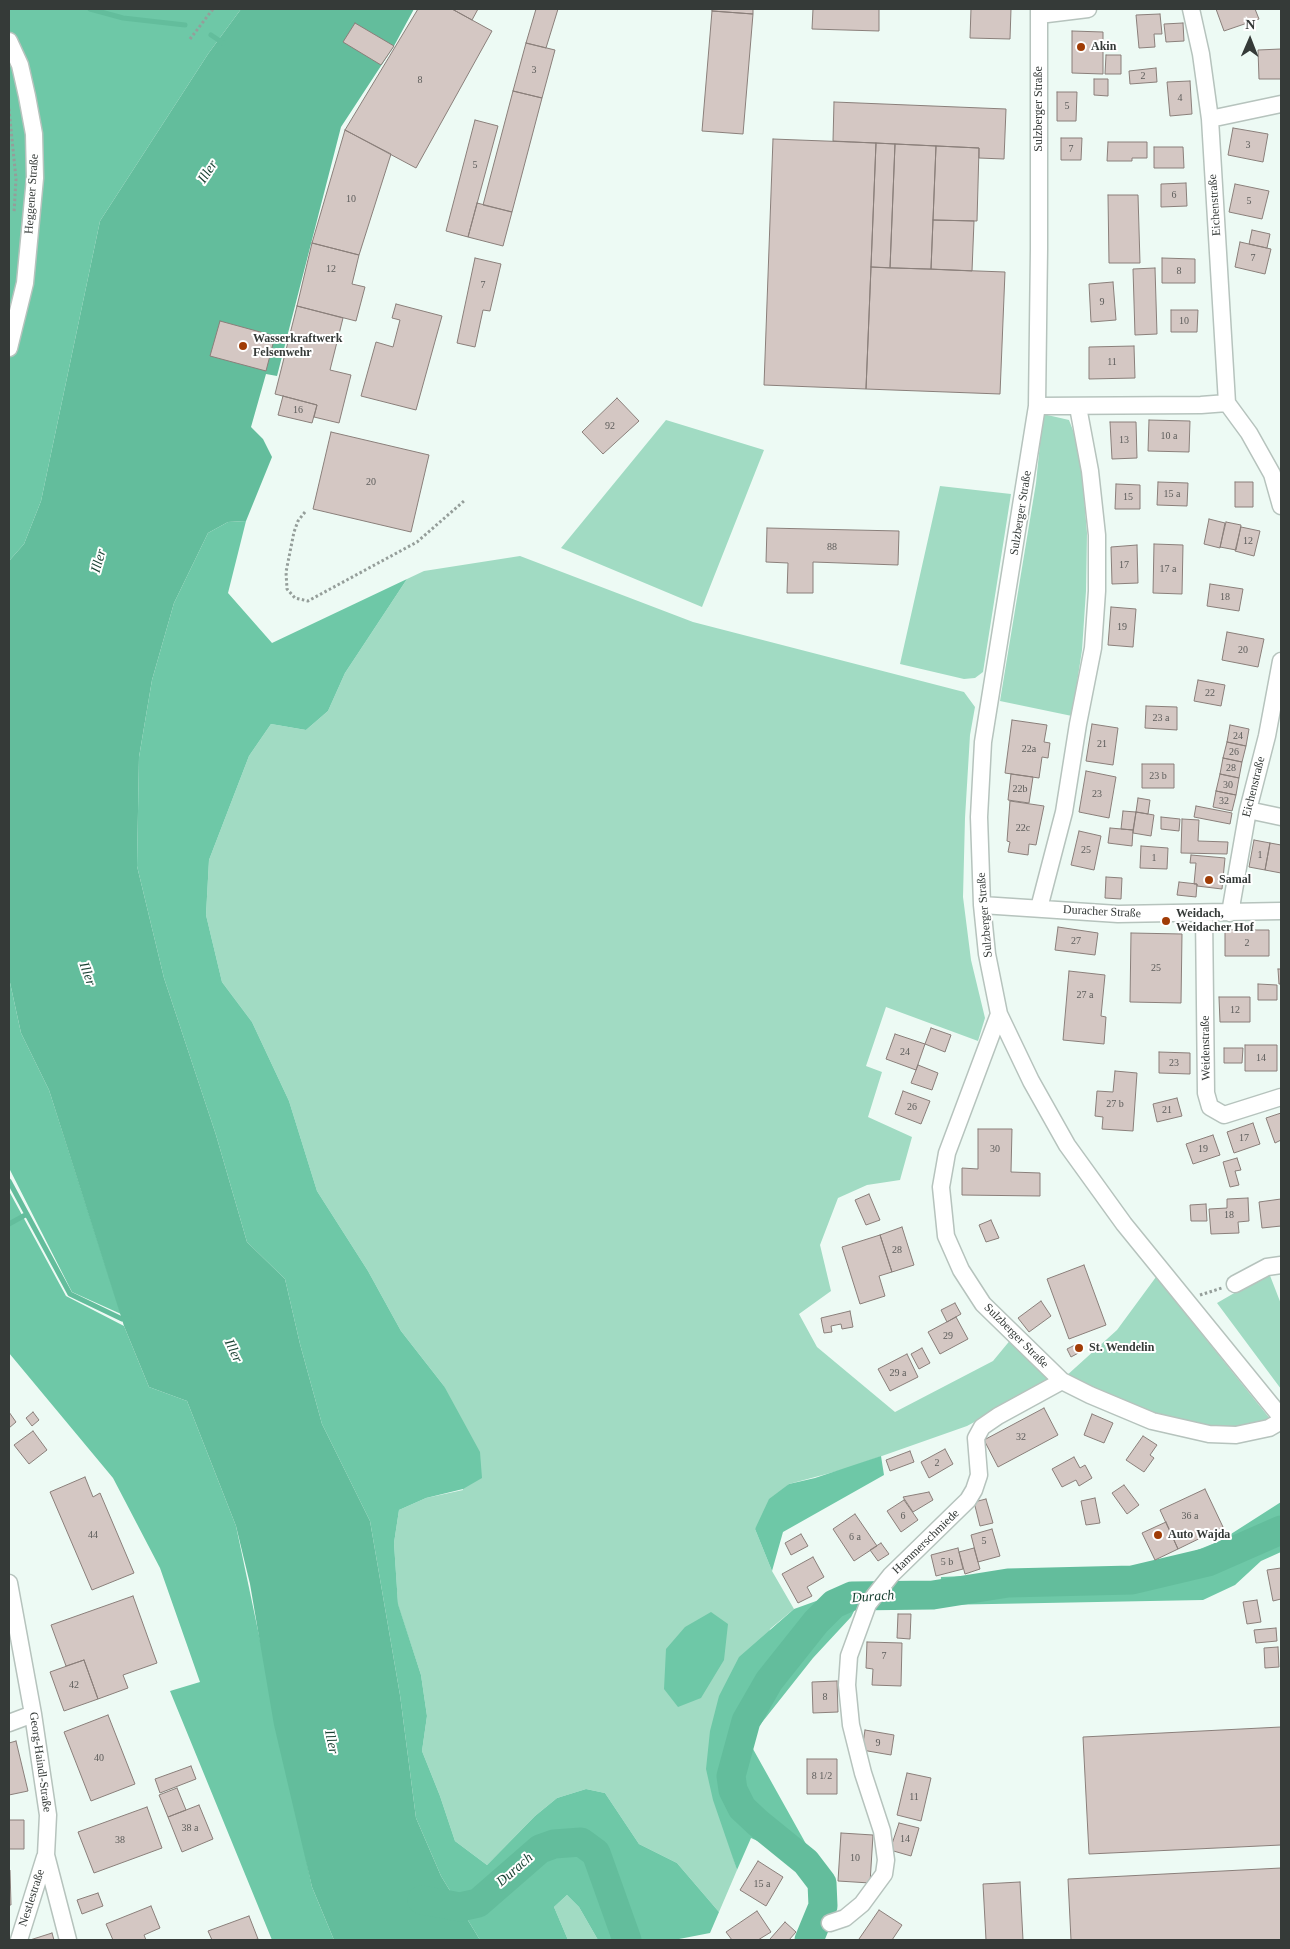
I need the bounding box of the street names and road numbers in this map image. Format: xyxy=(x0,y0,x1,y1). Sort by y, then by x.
street label: Sulzberger Straße xyxy=(1032,66,1046,152)
street label: Heggener Straße xyxy=(22,153,42,235)
street label: Eichenstraße xyxy=(1206,174,1224,236)
street label: Sulzberger Straße xyxy=(1007,470,1035,556)
street label: Eichenstraße xyxy=(1240,755,1268,819)
street label: Sulzberger Straße xyxy=(974,872,996,958)
street label: Duracher Straße xyxy=(1063,903,1141,921)
street label: Weidenstraße xyxy=(1198,1015,1214,1081)
street label: Sulzberger Straße xyxy=(981,1301,1051,1371)
street label: Hammerschmiede xyxy=(890,1506,962,1578)
street label: Georg-Haindl-Straße xyxy=(26,1711,54,1813)
street label: Nestlestraße xyxy=(16,1868,48,1928)

